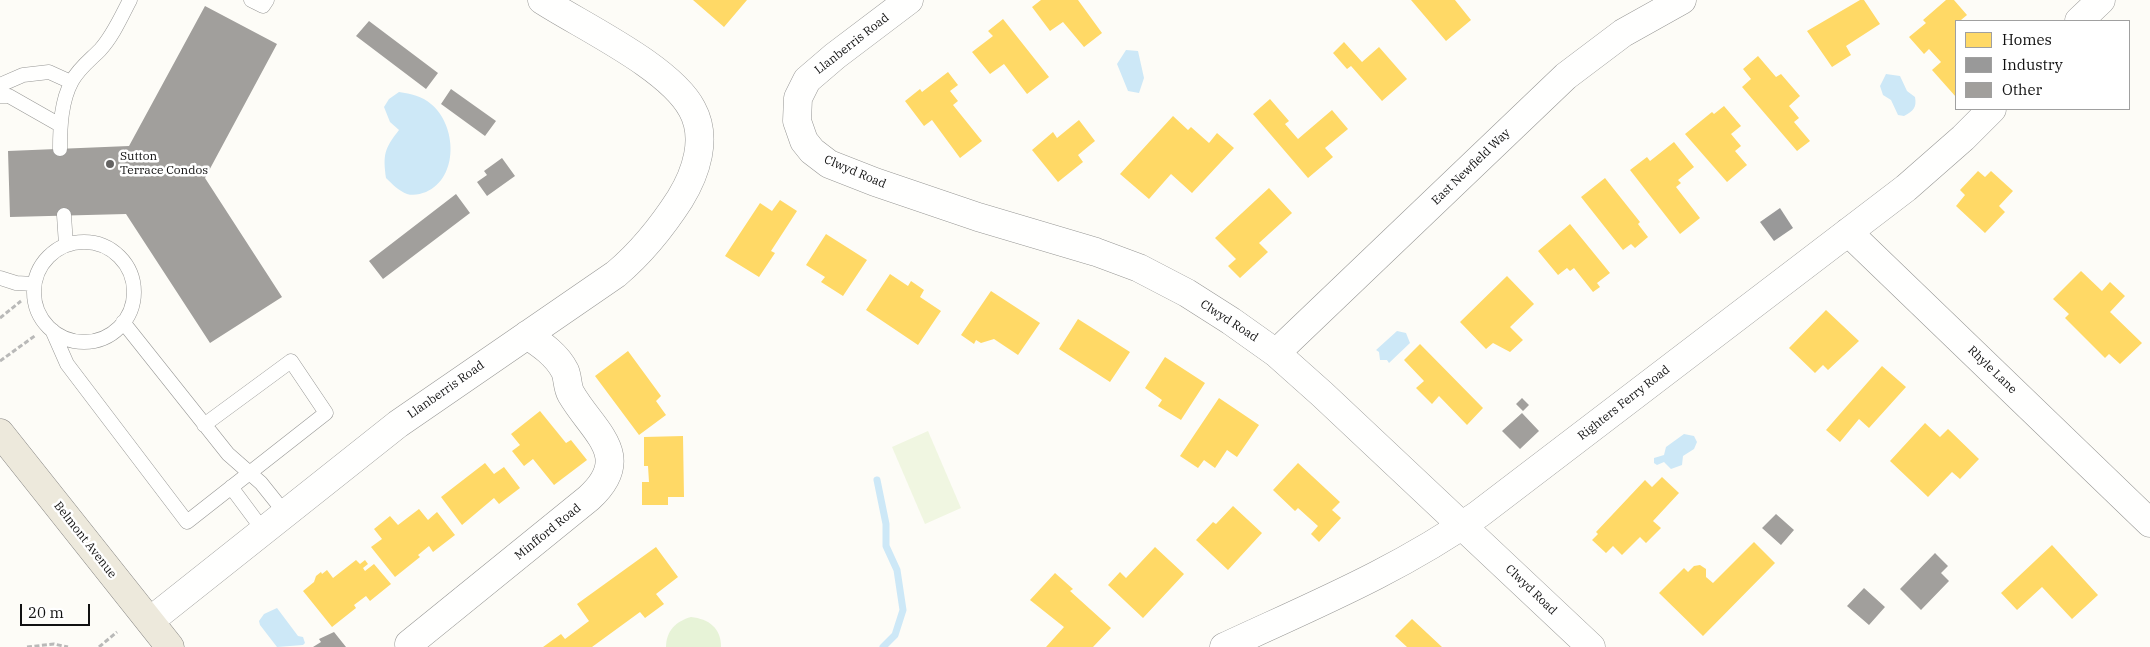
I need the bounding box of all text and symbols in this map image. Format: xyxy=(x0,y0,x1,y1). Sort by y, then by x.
street label: Llanberris Road xyxy=(812,11,892,77)
legend xyxy=(1955,20,2130,110)
text: Homes xyxy=(2002,30,2052,49)
text: Industry xyxy=(2002,55,2063,74)
text: Other xyxy=(2002,80,2042,99)
street label: East Newfield Way xyxy=(1429,126,1513,208)
place label: Sutton Terrace Condos xyxy=(120,150,208,178)
street label: Clwyd Road xyxy=(822,152,888,192)
marker: Sutton Terrace Condos xyxy=(104,158,116,170)
street label: Clwyd Road xyxy=(1197,297,1261,345)
street label: Rhyle Lane xyxy=(1965,343,2019,397)
street label: Llanberris Road xyxy=(405,358,487,422)
street label: Righters Ferry Road xyxy=(1575,363,1673,443)
street label: Belmont Avenue xyxy=(51,499,119,581)
street label: Minfford Road xyxy=(512,501,584,563)
street label: Clwyd Road xyxy=(1502,562,1560,618)
scale bar xyxy=(22,594,92,626)
text: 20 m xyxy=(28,603,64,622)

